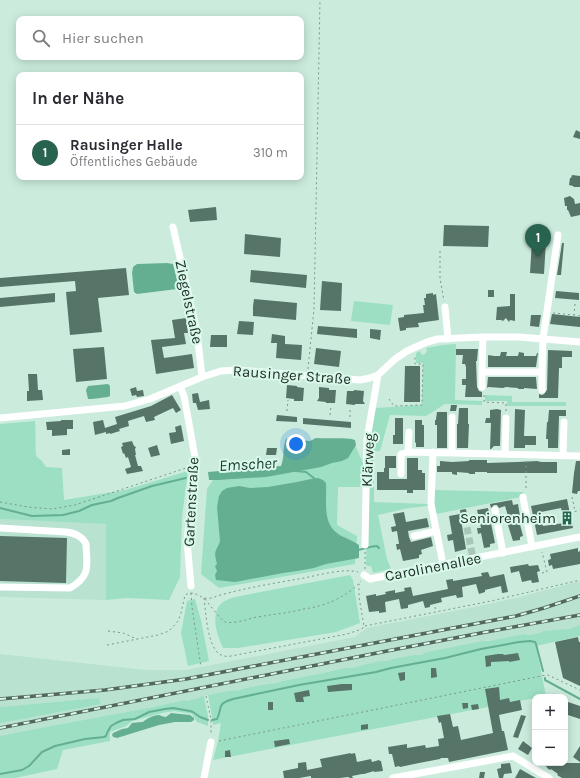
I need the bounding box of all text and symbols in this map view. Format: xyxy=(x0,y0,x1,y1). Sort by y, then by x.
search box xyxy=(16,16,304,60)
icon: search xyxy=(30,27,52,49)
text: Hier suchen xyxy=(62,29,144,47)
text: In der Nähe xyxy=(32,88,124,108)
text: Rausinger Halle xyxy=(70,136,183,154)
text: 1 xyxy=(43,145,47,160)
text: 310 m xyxy=(253,145,288,160)
text: Öffentliches Gebäude xyxy=(70,154,198,169)
pin: 1 xyxy=(525,224,551,257)
street label: Ziegelstraße xyxy=(171,258,207,346)
street label: Rausinger Straße xyxy=(232,362,352,388)
street label: Klärweg xyxy=(358,432,378,487)
your location xyxy=(286,434,306,454)
water label: Emscher xyxy=(218,453,278,475)
street label: Gartenstraße xyxy=(180,457,202,547)
place label: Seniorenheim xyxy=(460,509,556,527)
building icon: Seniorenheim xyxy=(559,510,575,526)
street label: Carolinenallee xyxy=(383,549,483,585)
map controls xyxy=(532,694,568,766)
button: + xyxy=(532,694,568,730)
button: − xyxy=(532,730,568,766)

